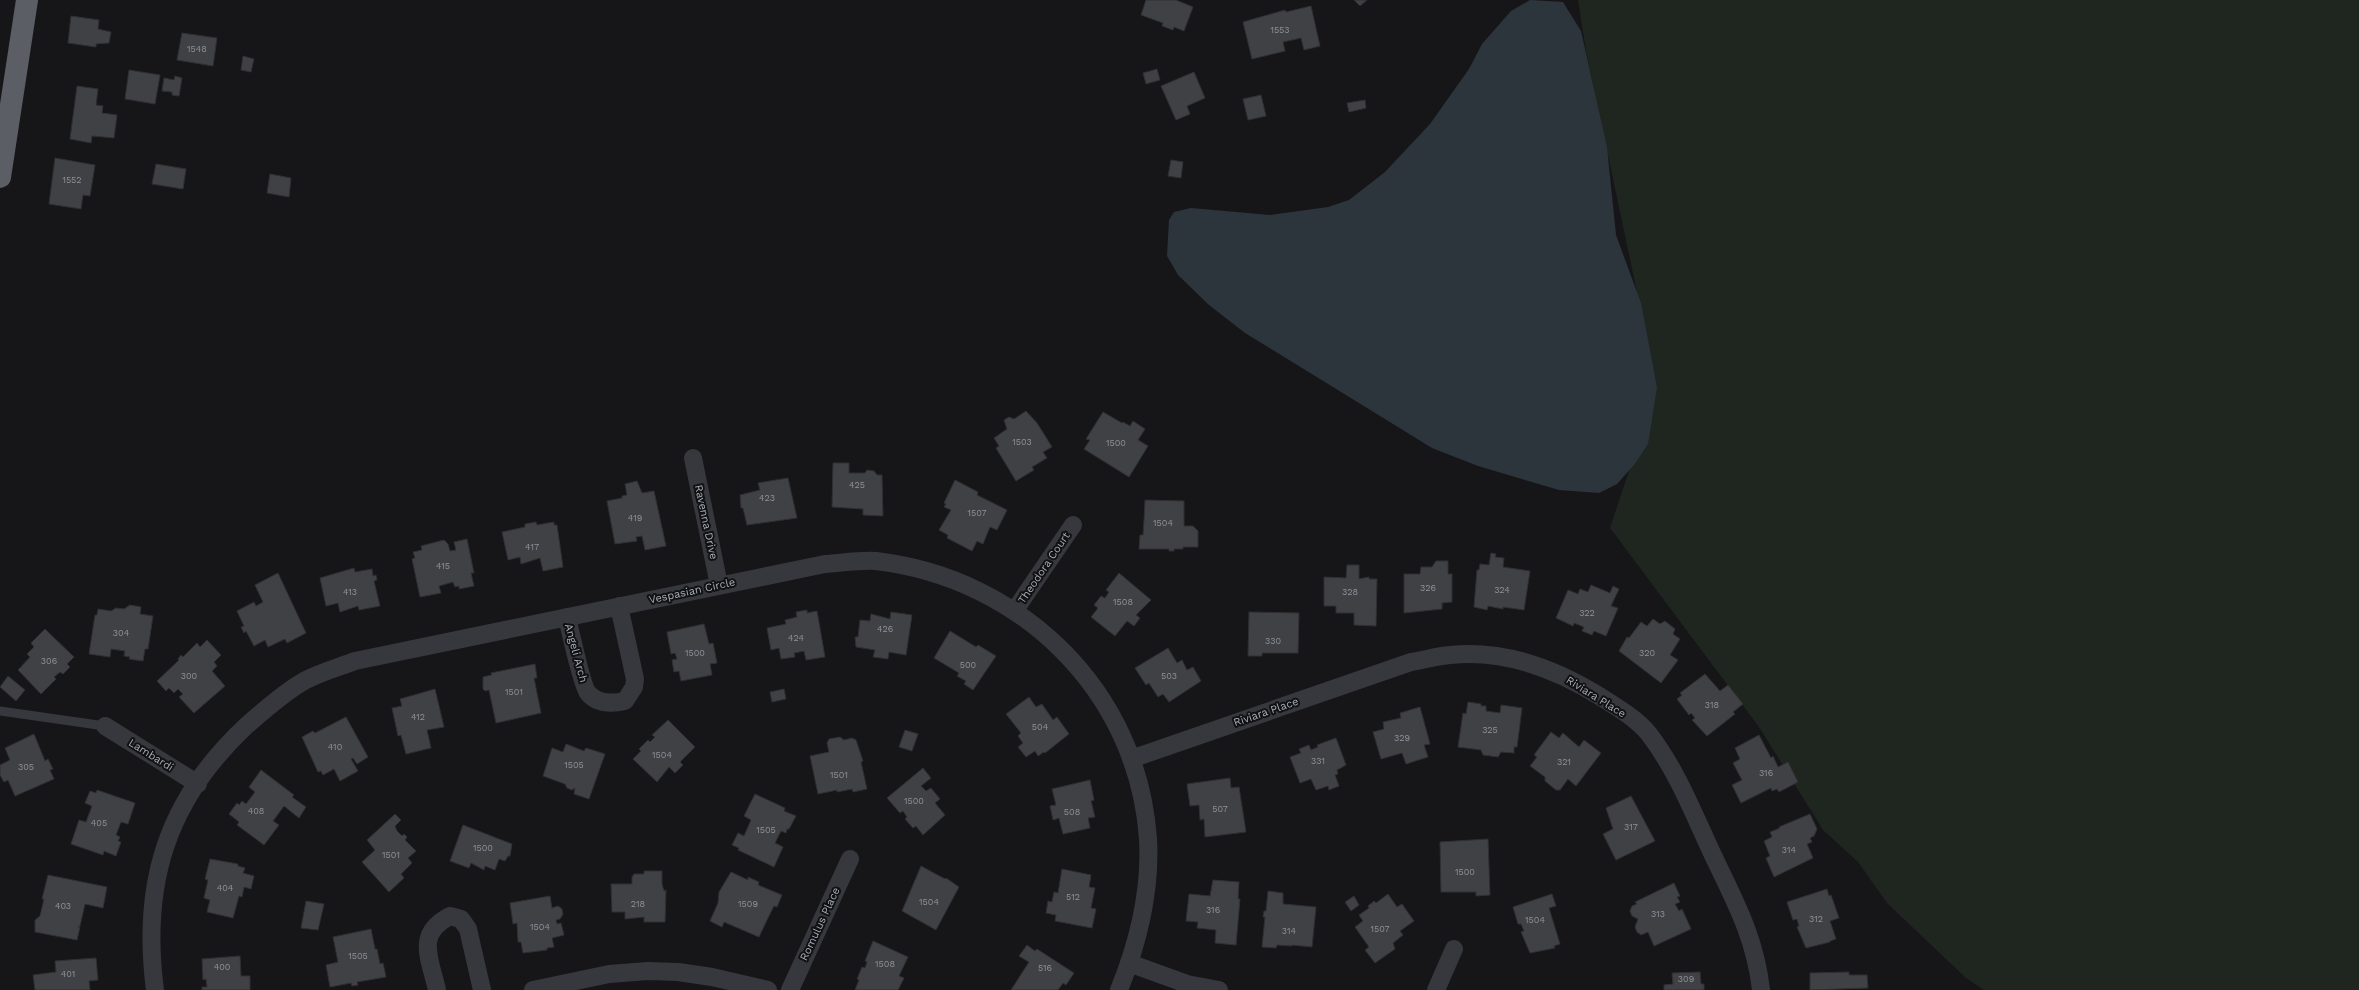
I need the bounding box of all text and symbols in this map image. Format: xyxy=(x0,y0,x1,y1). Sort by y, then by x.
house number: 1553 xyxy=(1270,25,1290,35)
house number: 1548 xyxy=(187,44,207,54)
house number: 1552 xyxy=(62,175,82,185)
house number: 1503 xyxy=(1012,437,1032,447)
house number: 1500 xyxy=(1106,438,1126,448)
house number: 425 xyxy=(849,480,865,490)
street label: Ravenna Drive xyxy=(692,483,720,561)
house number: 423 xyxy=(759,493,775,503)
house number: 1507 xyxy=(967,508,987,518)
house number: 419 xyxy=(628,513,642,523)
house number: 1504 xyxy=(1153,518,1173,528)
street label: Theodora Court xyxy=(1015,529,1073,606)
house number: 417 xyxy=(525,542,539,552)
house number: 415 xyxy=(436,561,450,571)
street label: Vespasian Circle xyxy=(648,575,736,607)
house number: 326 xyxy=(1420,583,1436,593)
house number: 324 xyxy=(1494,585,1510,595)
house number: 413 xyxy=(343,587,357,597)
house number: 328 xyxy=(1342,587,1358,597)
house number: 1508 xyxy=(1113,597,1133,607)
house number: 322 xyxy=(1579,608,1595,618)
street label: Angeli Arch xyxy=(562,622,590,684)
house number: 426 xyxy=(877,624,893,634)
house number: 304 xyxy=(113,628,130,638)
house number: 424 xyxy=(788,633,804,643)
house number: 330 xyxy=(1265,636,1281,646)
house number: 1500 xyxy=(685,648,705,658)
house number: 320 xyxy=(1639,648,1655,658)
house number: 306 xyxy=(41,656,57,666)
house number: 500 xyxy=(960,660,977,670)
house number: 300 xyxy=(181,671,198,681)
house number: 503 xyxy=(1161,671,1177,681)
street label: Riviara Place xyxy=(1564,673,1628,721)
house number: 1501 xyxy=(505,687,523,697)
street label: Riviara Place xyxy=(1232,695,1300,729)
house number: 318 xyxy=(1705,700,1719,710)
house number: 412 xyxy=(411,712,425,722)
house number: 504 xyxy=(1032,722,1049,732)
house number: 325 xyxy=(1482,725,1498,735)
house number: 329 xyxy=(1394,733,1410,743)
street label: Lambardi xyxy=(126,736,176,774)
house number: 410 xyxy=(328,742,343,752)
house number: 1504 xyxy=(652,750,672,760)
house number: 331 xyxy=(1311,756,1325,766)
house number: 321 xyxy=(1557,757,1571,767)
house number: 1505 xyxy=(564,760,584,770)
house number: 305 xyxy=(18,762,34,772)
house number: 316 xyxy=(1759,768,1773,778)
house number: 1501 xyxy=(830,770,848,780)
house number: 1500 xyxy=(904,796,924,806)
house number: 507 xyxy=(1212,804,1228,814)
house number: 408 xyxy=(248,806,264,816)
house number: 508 xyxy=(1064,807,1080,817)
house number: 405 xyxy=(91,818,107,828)
house number: 317 xyxy=(1624,822,1638,832)
house number: 1505 xyxy=(756,825,776,835)
house number: 1500 xyxy=(473,843,493,853)
house number: 314 xyxy=(1782,845,1797,855)
house number: 1501 xyxy=(382,850,400,860)
house number: 1500 xyxy=(1455,867,1475,877)
house number: 404 xyxy=(217,883,234,893)
street label: Romulus Place xyxy=(797,885,843,963)
house number: 512 xyxy=(1066,892,1080,902)
house number: 1504 xyxy=(919,897,939,907)
house number: 218 xyxy=(631,899,645,909)
house number: 1509 xyxy=(738,899,758,909)
house number: 403 xyxy=(55,901,71,911)
house number: 316 xyxy=(1206,905,1220,915)
house number: 313 xyxy=(1651,909,1665,919)
house number: 312 xyxy=(1809,914,1823,924)
house number: 1504 xyxy=(1525,915,1545,925)
house number: 1504 xyxy=(530,922,550,932)
house number: 1507 xyxy=(1370,924,1390,934)
house number: 314 xyxy=(1282,926,1297,936)
house number: 1505 xyxy=(348,951,368,961)
house number: 1508 xyxy=(875,959,895,969)
house number: 400 xyxy=(214,962,231,972)
house number: 516 xyxy=(1038,963,1052,973)
house number: 401 xyxy=(61,969,75,979)
house number: 309 xyxy=(1678,974,1694,984)

